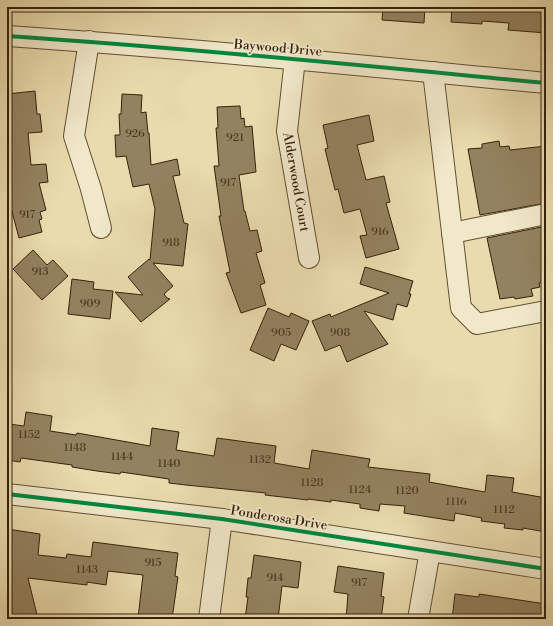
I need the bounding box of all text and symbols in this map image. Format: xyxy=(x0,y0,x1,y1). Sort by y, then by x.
street label: Baywood Drive xyxy=(232,36,323,60)
house number: 926 xyxy=(125,127,145,141)
street label: Alderwood Court xyxy=(279,130,313,233)
house number: 921 xyxy=(226,131,244,145)
house number: 917 xyxy=(220,176,236,190)
house number: 917 xyxy=(19,208,35,222)
house number: 916 xyxy=(371,225,389,239)
house number: 918 xyxy=(162,236,180,250)
house number: 913 xyxy=(31,265,49,279)
house number: 909 xyxy=(80,297,101,311)
house number: 905 xyxy=(271,326,291,340)
house number: 908 xyxy=(330,326,351,340)
house number: 1152 xyxy=(18,428,40,442)
house number: 1148 xyxy=(64,441,87,455)
house number: 1144 xyxy=(111,450,134,464)
house number: 1132 xyxy=(249,453,271,467)
house number: 1140 xyxy=(157,457,181,471)
house number: 1128 xyxy=(300,476,324,490)
house number: 1124 xyxy=(349,483,372,497)
house number: 1120 xyxy=(395,484,419,498)
house number: 1116 xyxy=(445,495,467,509)
street label: Ponderosa Drive xyxy=(229,502,329,534)
house number: 1112 xyxy=(493,503,515,517)
house number: 915 xyxy=(144,556,162,570)
house number: 1143 xyxy=(76,563,98,577)
house number: 914 xyxy=(266,571,284,585)
house number: 917 xyxy=(351,576,367,590)

